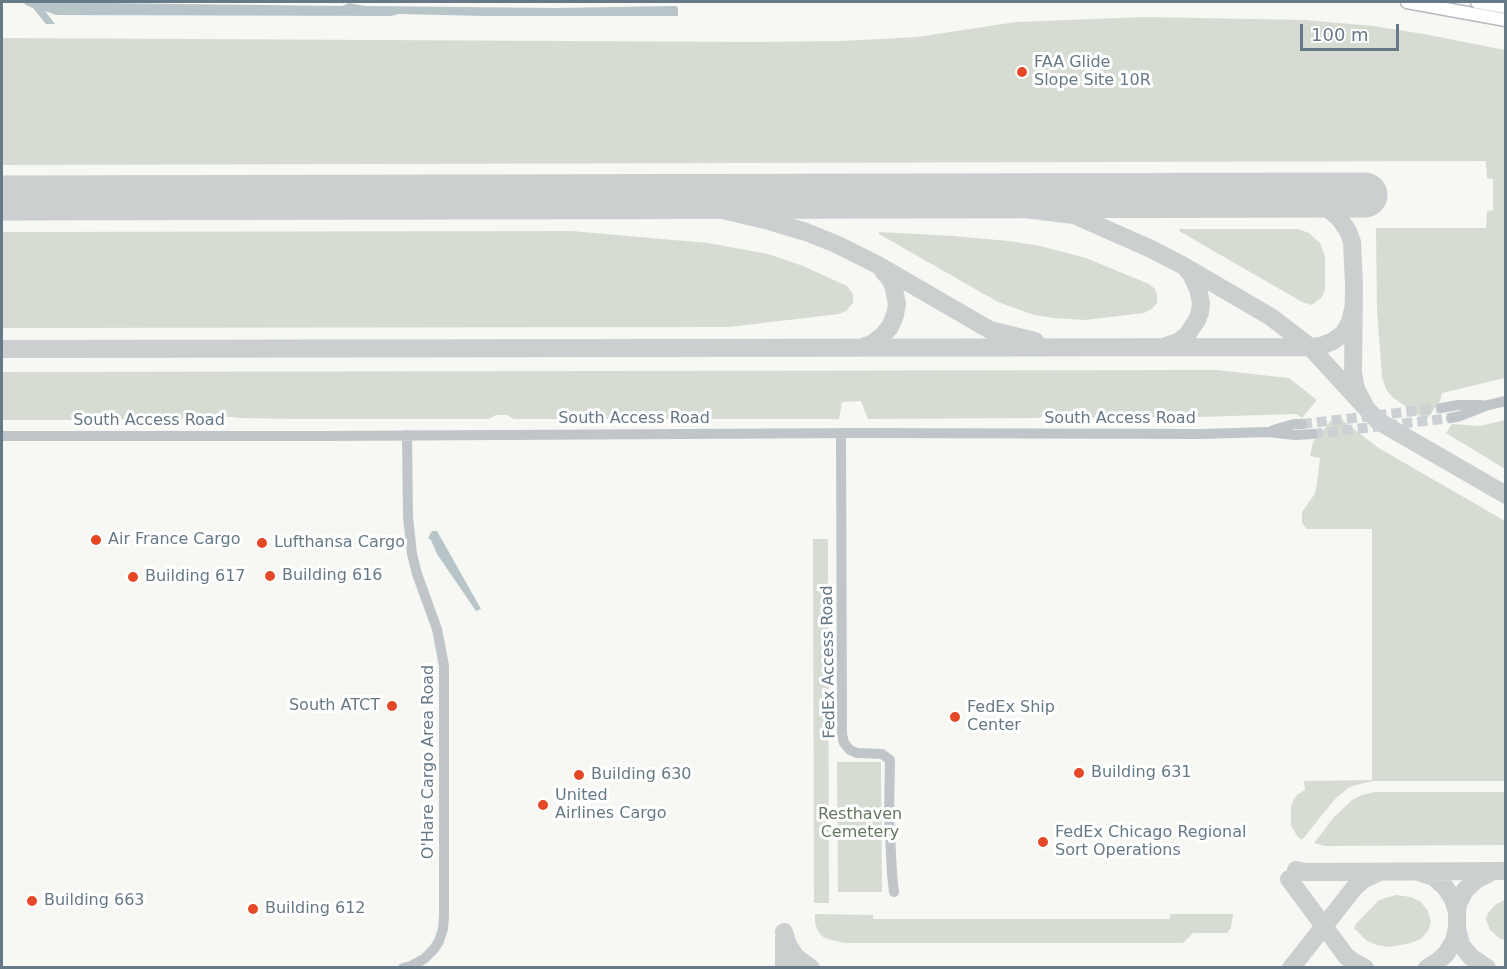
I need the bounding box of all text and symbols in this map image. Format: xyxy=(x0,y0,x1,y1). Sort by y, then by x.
scale bar xyxy=(1303,12,1402,50)
text: 100 m xyxy=(1311,24,1369,45)
place label: FAA Glide Slope Site 10R xyxy=(1034,53,1151,91)
marker: FAA Glide Slope Site 10R xyxy=(1015,65,1029,79)
street label: South Access Road xyxy=(558,409,710,429)
street label: South Access Road xyxy=(1044,409,1196,429)
street label: South Access Road xyxy=(73,411,225,431)
place label: Air France Cargo xyxy=(108,530,241,550)
marker: Air France Cargo xyxy=(89,533,103,547)
place label: Lufthansa Cargo xyxy=(274,533,405,553)
marker: Lufthansa Cargo xyxy=(255,536,269,550)
place label: Building 616 xyxy=(282,566,383,586)
place label: Building 617 xyxy=(145,567,246,587)
marker: Building 616 xyxy=(263,569,277,583)
marker: Building 617 xyxy=(126,570,140,584)
street label: FedEx Access Road xyxy=(818,585,840,739)
street label: O'Hare Cargo Area Road xyxy=(419,665,439,859)
place label: South ATCT xyxy=(289,696,380,716)
place label: FedEx Ship Center xyxy=(967,698,1055,736)
marker: South ATCT xyxy=(385,699,399,713)
marker: FedEx Ship Center xyxy=(948,710,962,724)
place label: Building 631 xyxy=(1091,763,1192,783)
place label: Building 630 xyxy=(591,765,692,785)
marker: Building 631 xyxy=(1072,766,1086,780)
marker: Building 630 xyxy=(572,768,586,782)
place label: United Airlines Cargo xyxy=(555,786,666,824)
marker: United Airlines Cargo xyxy=(536,798,550,812)
park label: Resthaven Cemetery xyxy=(818,805,902,843)
place label: FedEx Chicago Regional Sort Operations xyxy=(1055,823,1246,861)
marker: FedEx Chicago Regional Sort Operations xyxy=(1036,835,1050,849)
place label: Building 663 xyxy=(44,891,145,911)
marker: Building 663 xyxy=(25,894,39,908)
place label: Building 612 xyxy=(265,899,366,919)
marker: Building 612 xyxy=(246,902,260,916)

